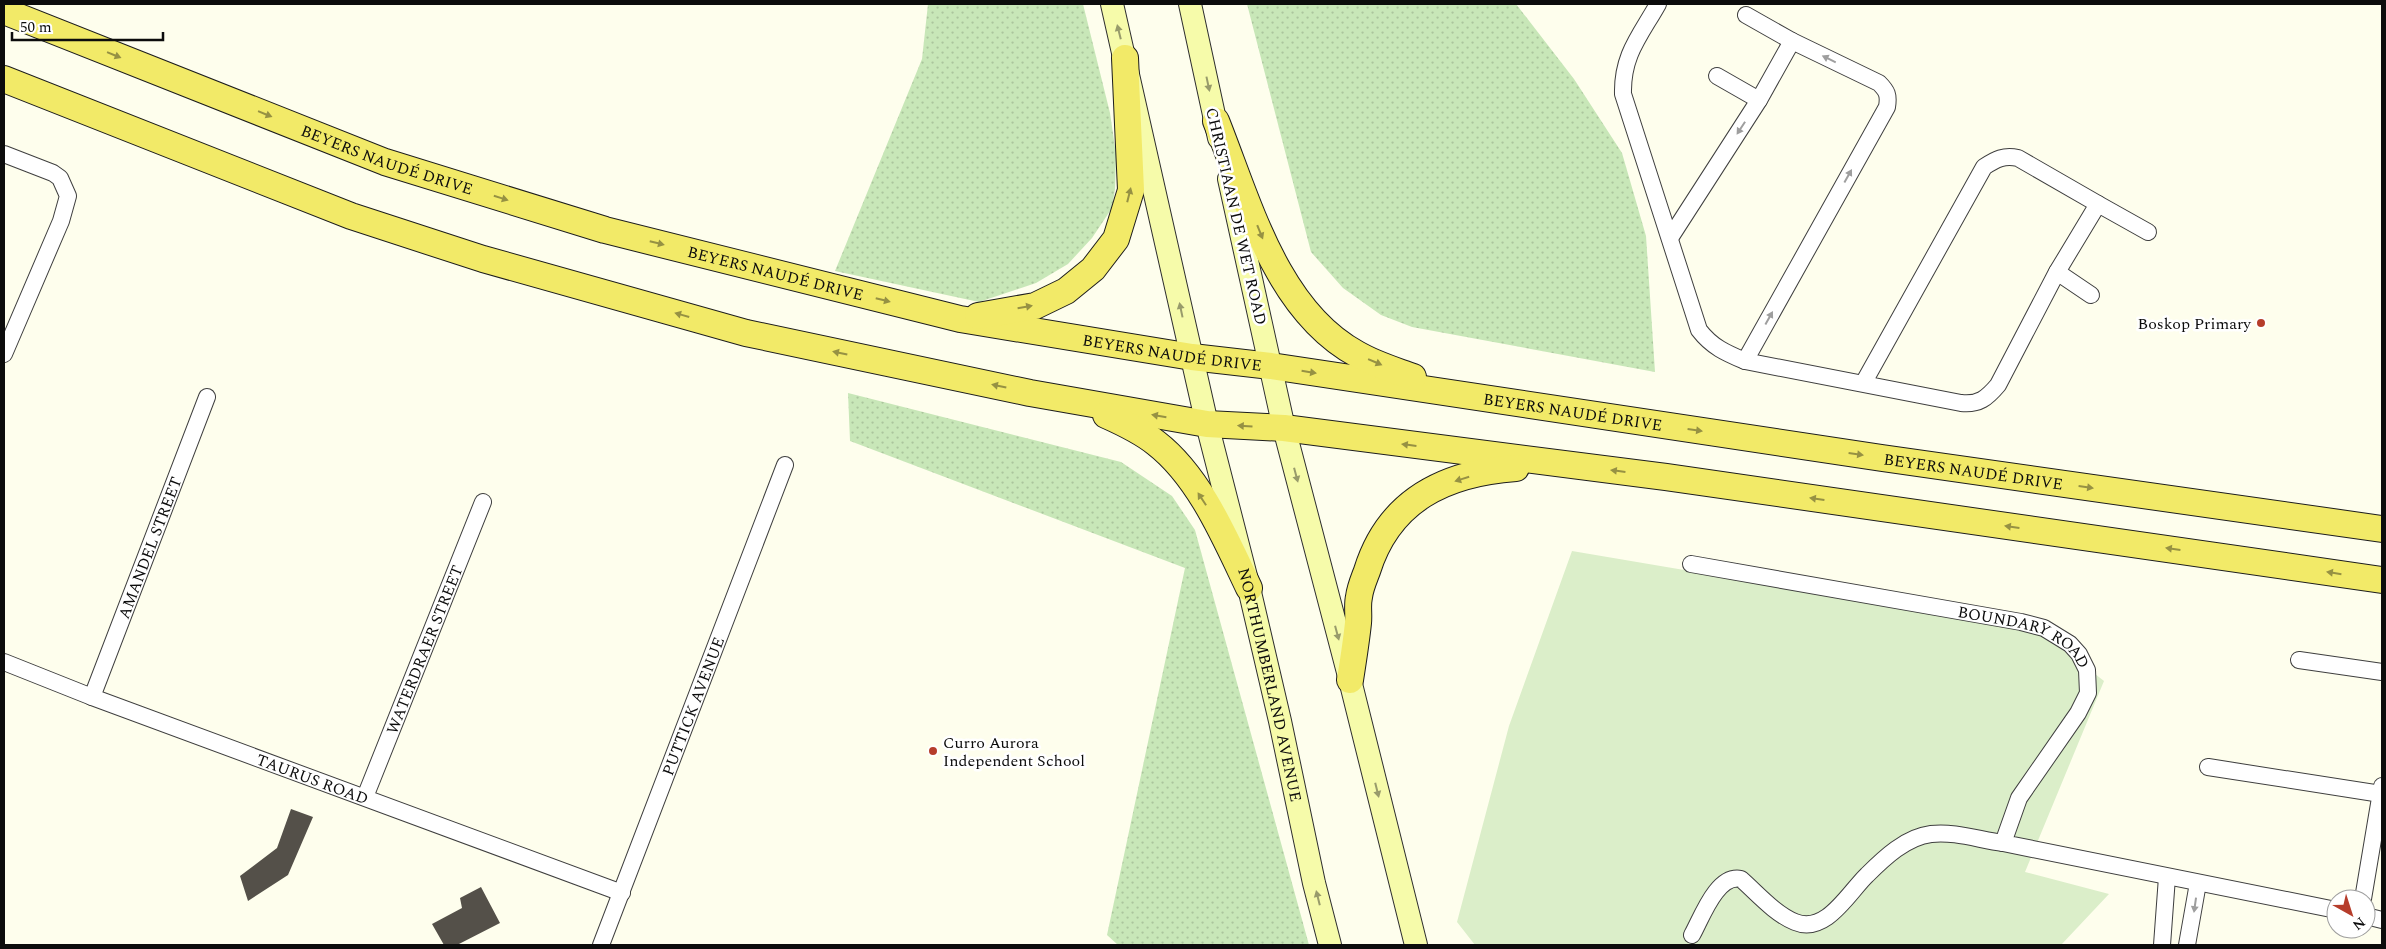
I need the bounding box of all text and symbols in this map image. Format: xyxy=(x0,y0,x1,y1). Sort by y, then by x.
scale bar xyxy=(12,10,164,42)
text: 50 m xyxy=(20,16,52,39)
one-way arrow xyxy=(1115,24,1123,39)
one-way arrow xyxy=(107,51,121,59)
one-way arrow xyxy=(1822,55,1836,63)
one-way arrow xyxy=(1204,76,1212,92)
street label: CHRISTIAAN DE WET ROAD xyxy=(1199,105,1273,327)
one-way arrow xyxy=(258,111,272,119)
street label: BEYERS NAUDÉ DRIVE xyxy=(297,119,476,201)
one-way arrow xyxy=(1736,122,1745,135)
one-way arrow xyxy=(1844,169,1852,184)
one-way arrow xyxy=(1125,188,1133,203)
one-way arrow xyxy=(493,195,508,202)
one-way arrow xyxy=(1256,224,1264,239)
one-way arrow xyxy=(649,239,664,247)
street label: BEYERS NAUDÉ DRIVE xyxy=(685,240,866,307)
one-way arrow xyxy=(876,296,891,304)
one-way arrow xyxy=(1177,302,1185,317)
one-way arrow xyxy=(1017,303,1033,311)
one-way arrow xyxy=(674,311,690,319)
one-way arrow xyxy=(1765,311,1773,326)
place label: Boskop Primary xyxy=(2137,312,2252,336)
marker: Boskop Primary xyxy=(2255,317,2267,329)
street label: BEYERS NAUDÉ DRIVE xyxy=(1081,328,1263,378)
one-way arrow xyxy=(832,349,847,357)
one-way arrow xyxy=(1368,359,1382,367)
one-way arrow xyxy=(1302,368,1318,376)
one-way arrow xyxy=(990,382,1006,390)
street label: BEYERS NAUDÉ DRIVE xyxy=(1482,387,1664,438)
one-way arrow xyxy=(1150,411,1166,419)
one-way arrow xyxy=(1237,422,1253,430)
one-way arrow xyxy=(1687,426,1703,434)
one-way arrow xyxy=(1400,441,1416,449)
street label: BEYERS NAUDÉ DRIVE xyxy=(1882,447,2065,497)
one-way arrow xyxy=(1848,450,1864,458)
one-way arrow xyxy=(1609,467,1625,475)
one-way arrow xyxy=(1292,468,1300,483)
street label: AMANDEL STREET xyxy=(112,473,188,623)
one-way arrow xyxy=(1454,475,1469,483)
one-way arrow xyxy=(2078,483,2094,491)
one-way arrow xyxy=(1198,492,1207,506)
one-way arrow xyxy=(1808,495,1824,503)
one-way arrow xyxy=(2004,523,2020,531)
one-way arrow xyxy=(2165,545,2181,553)
street label: WATERDRAER STREET xyxy=(380,562,470,738)
street label: NORTHUMBERLAND AVENUE xyxy=(1231,565,1308,804)
one-way arrow xyxy=(2326,569,2342,577)
street label: BOUNDARY ROAD xyxy=(1956,600,2095,672)
one-way arrow xyxy=(1334,625,1342,640)
street label: PUTTICK AVENUE xyxy=(656,633,731,779)
place label: Curro Aurora Independent School xyxy=(943,731,1085,773)
marker: Curro Aurora Independent School xyxy=(927,745,939,757)
street label: TAURUS ROAD xyxy=(253,748,372,811)
one-way arrow xyxy=(1373,783,1381,798)
north arrow xyxy=(2326,889,2376,939)
one-way arrow xyxy=(1314,891,1322,906)
one-way arrow xyxy=(2190,897,2198,913)
text: N xyxy=(2348,912,2370,935)

